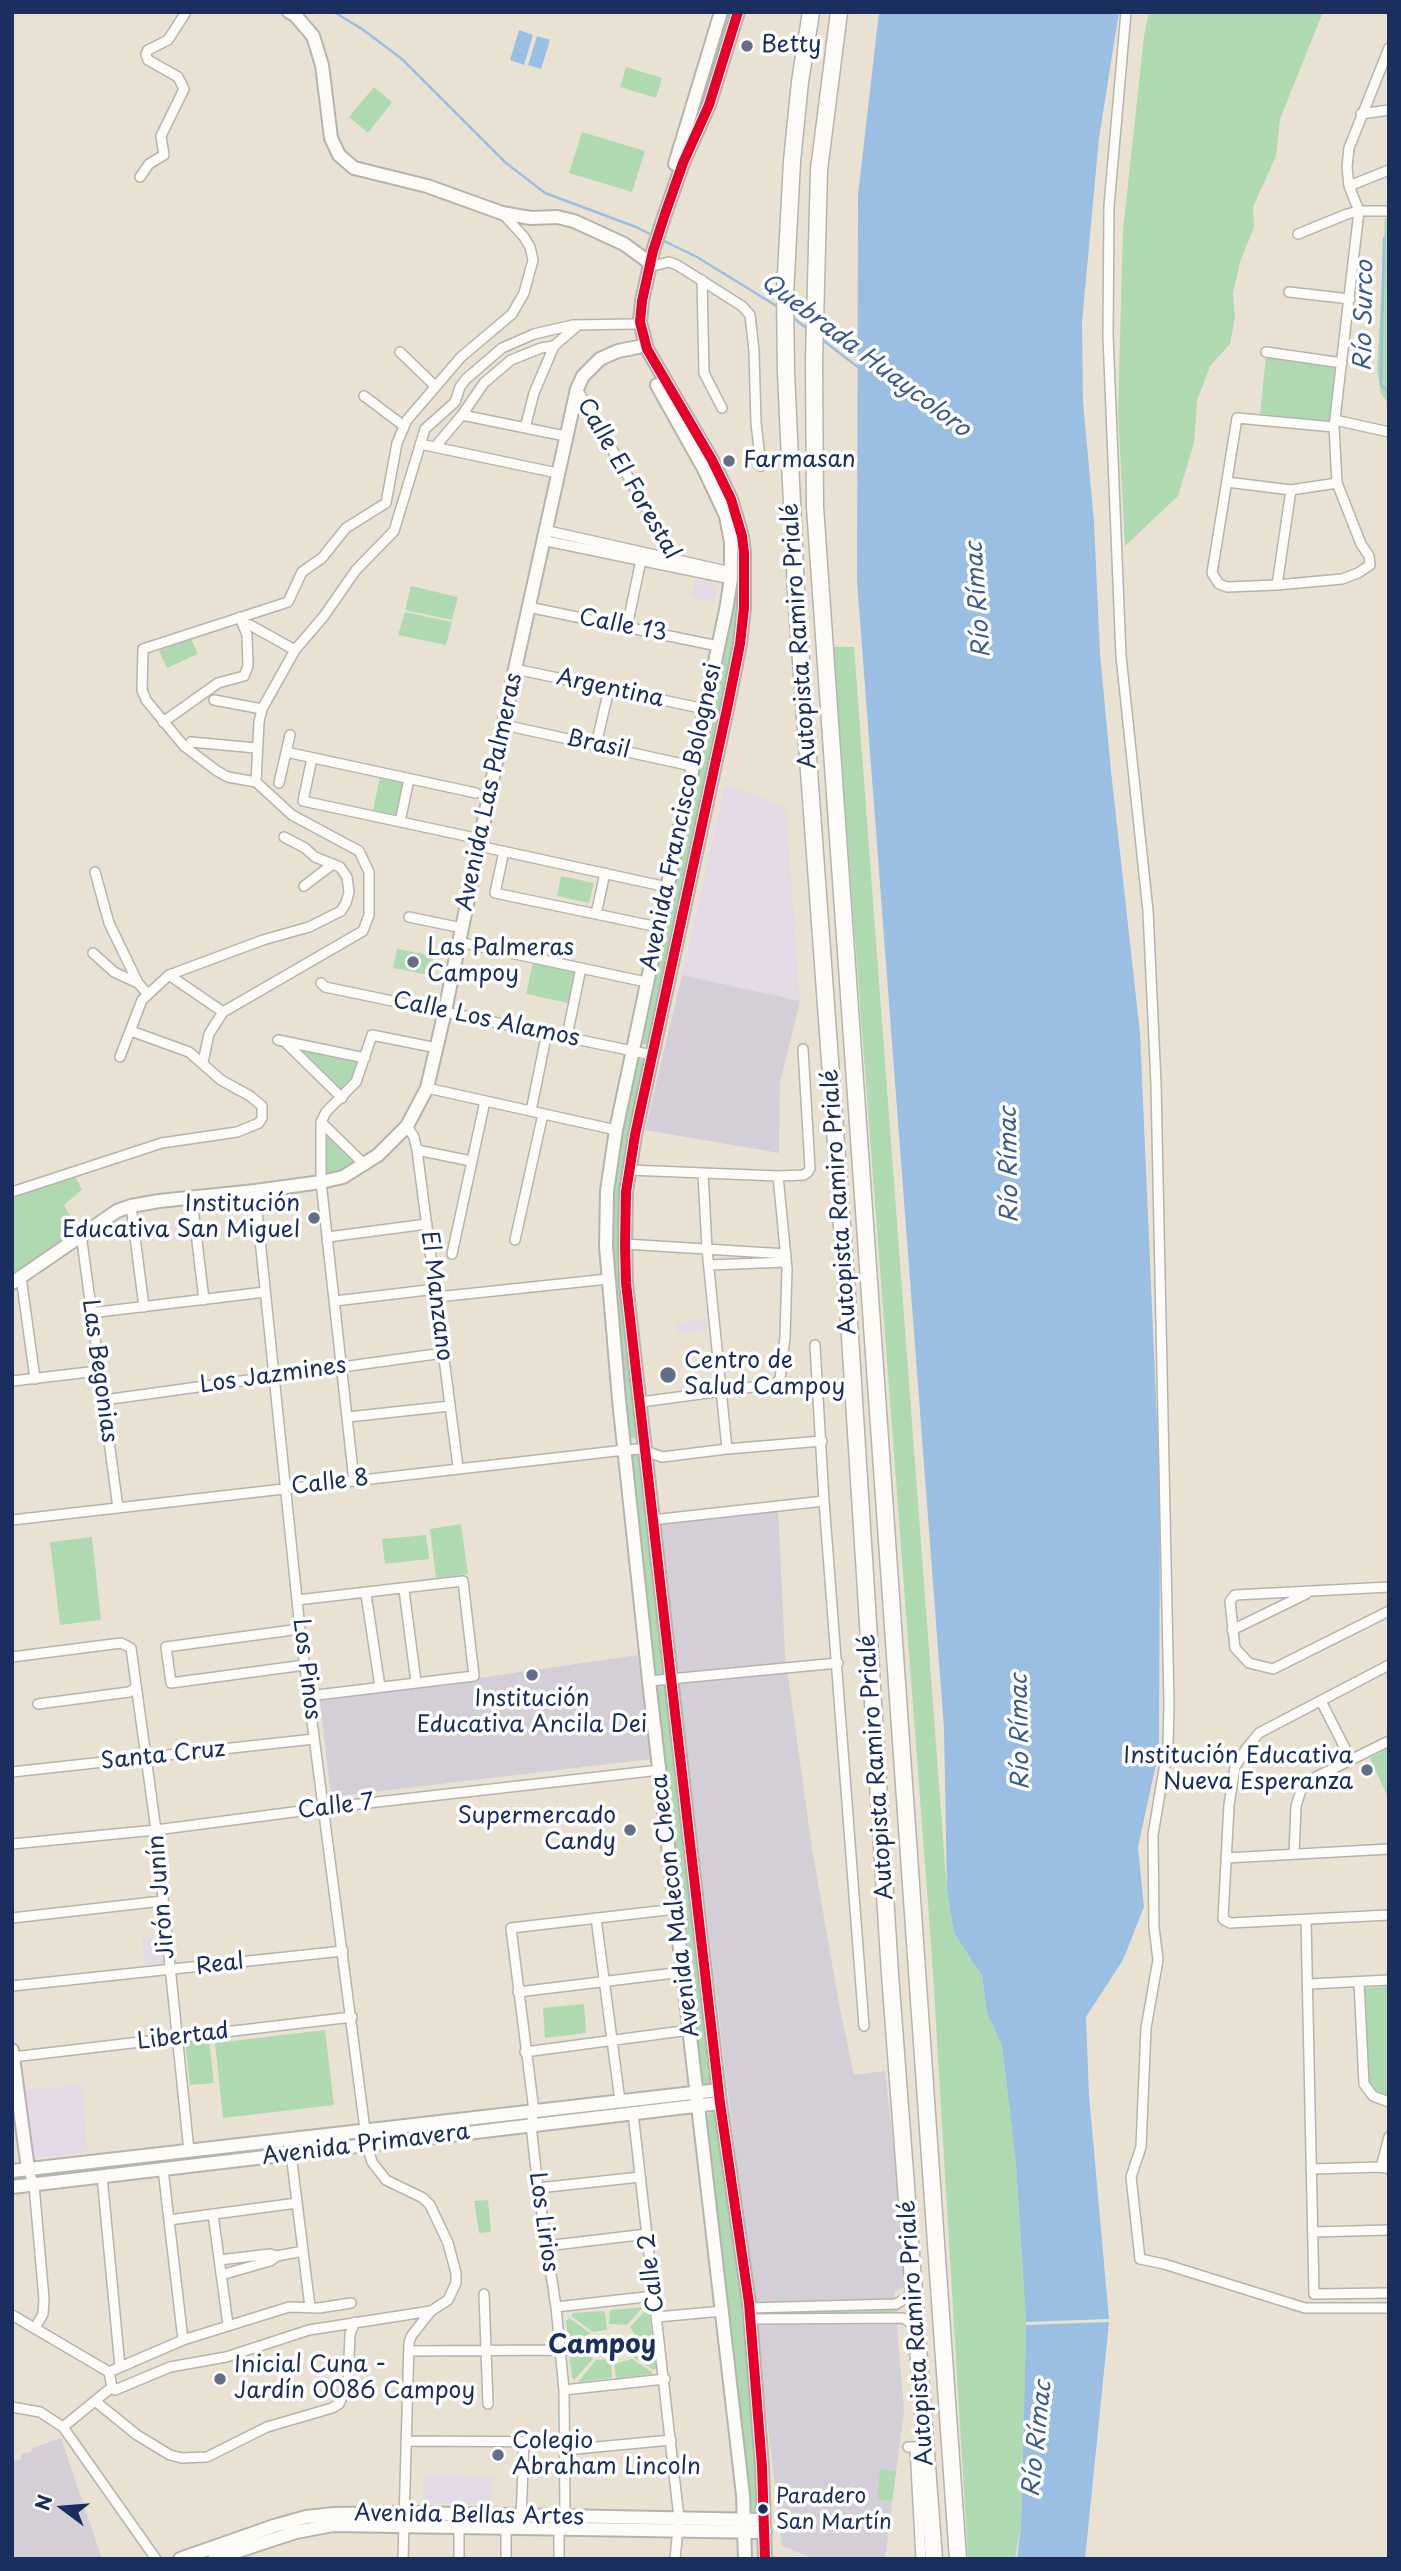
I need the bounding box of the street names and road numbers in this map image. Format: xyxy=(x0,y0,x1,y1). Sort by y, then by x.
street label: Calle El Forestal xyxy=(571,393,685,565)
street label: Autopista Ramiro Prialé xyxy=(777,502,823,770)
street label: Calle 13 xyxy=(577,604,669,648)
street label: Avenida Francisco Bolognesi xyxy=(636,661,728,973)
street label: Argentina xyxy=(554,664,666,714)
street label: Avenida Las Palmeras xyxy=(451,671,529,913)
street label: Brasil xyxy=(564,725,632,765)
street label: Calle Los Alamos xyxy=(390,987,582,1053)
street label: Autopista Ramiro Prialé xyxy=(817,1068,863,1336)
street label: El Manzano xyxy=(414,1229,458,1363)
street label: Las Begonias xyxy=(75,1297,123,1445)
street label: Los Jazmines xyxy=(198,1352,348,1400)
street label: Calle 8 xyxy=(290,1465,370,1501)
street label: Los Pinos xyxy=(286,1617,326,1721)
street label: Autopista Ramiro Prialé xyxy=(854,1633,900,1901)
street label: Santa Cruz xyxy=(99,1736,227,1776)
street label: Avenida Malecon Checa xyxy=(646,1773,706,2039)
street label: Calle 7 xyxy=(296,1789,376,1825)
street label: Jirón Junín xyxy=(143,1834,181,1960)
street label: Real xyxy=(194,1948,246,1982)
street label: Libertad xyxy=(135,2018,231,2056)
street label: Avenida Primavera xyxy=(261,2119,471,2171)
street label: Los Lirios xyxy=(522,2170,564,2274)
street label: Autopista Ramiro Prialé xyxy=(894,2199,940,2467)
street label: Calle 2 xyxy=(633,2232,671,2314)
street label: Avenida Bellas Artes xyxy=(354,2500,584,2532)

